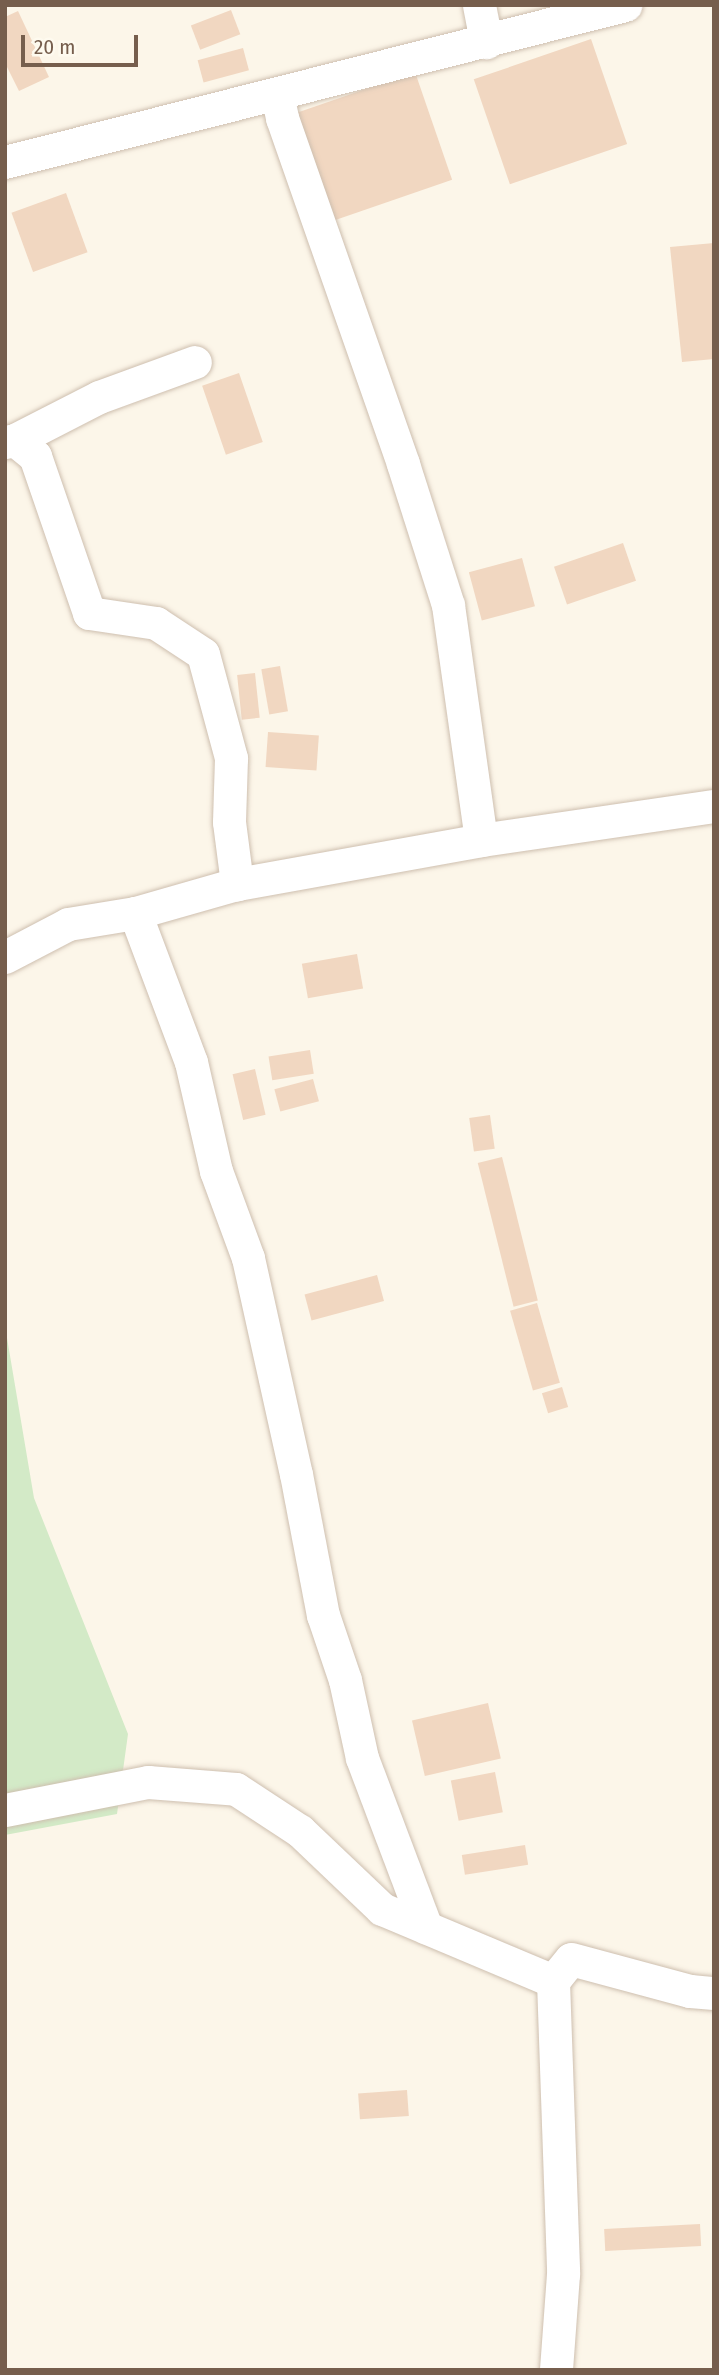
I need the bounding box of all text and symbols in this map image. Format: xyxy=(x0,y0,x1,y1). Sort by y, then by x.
scale bar xyxy=(24,21,142,65)
text: 20 m xyxy=(34,34,75,60)

